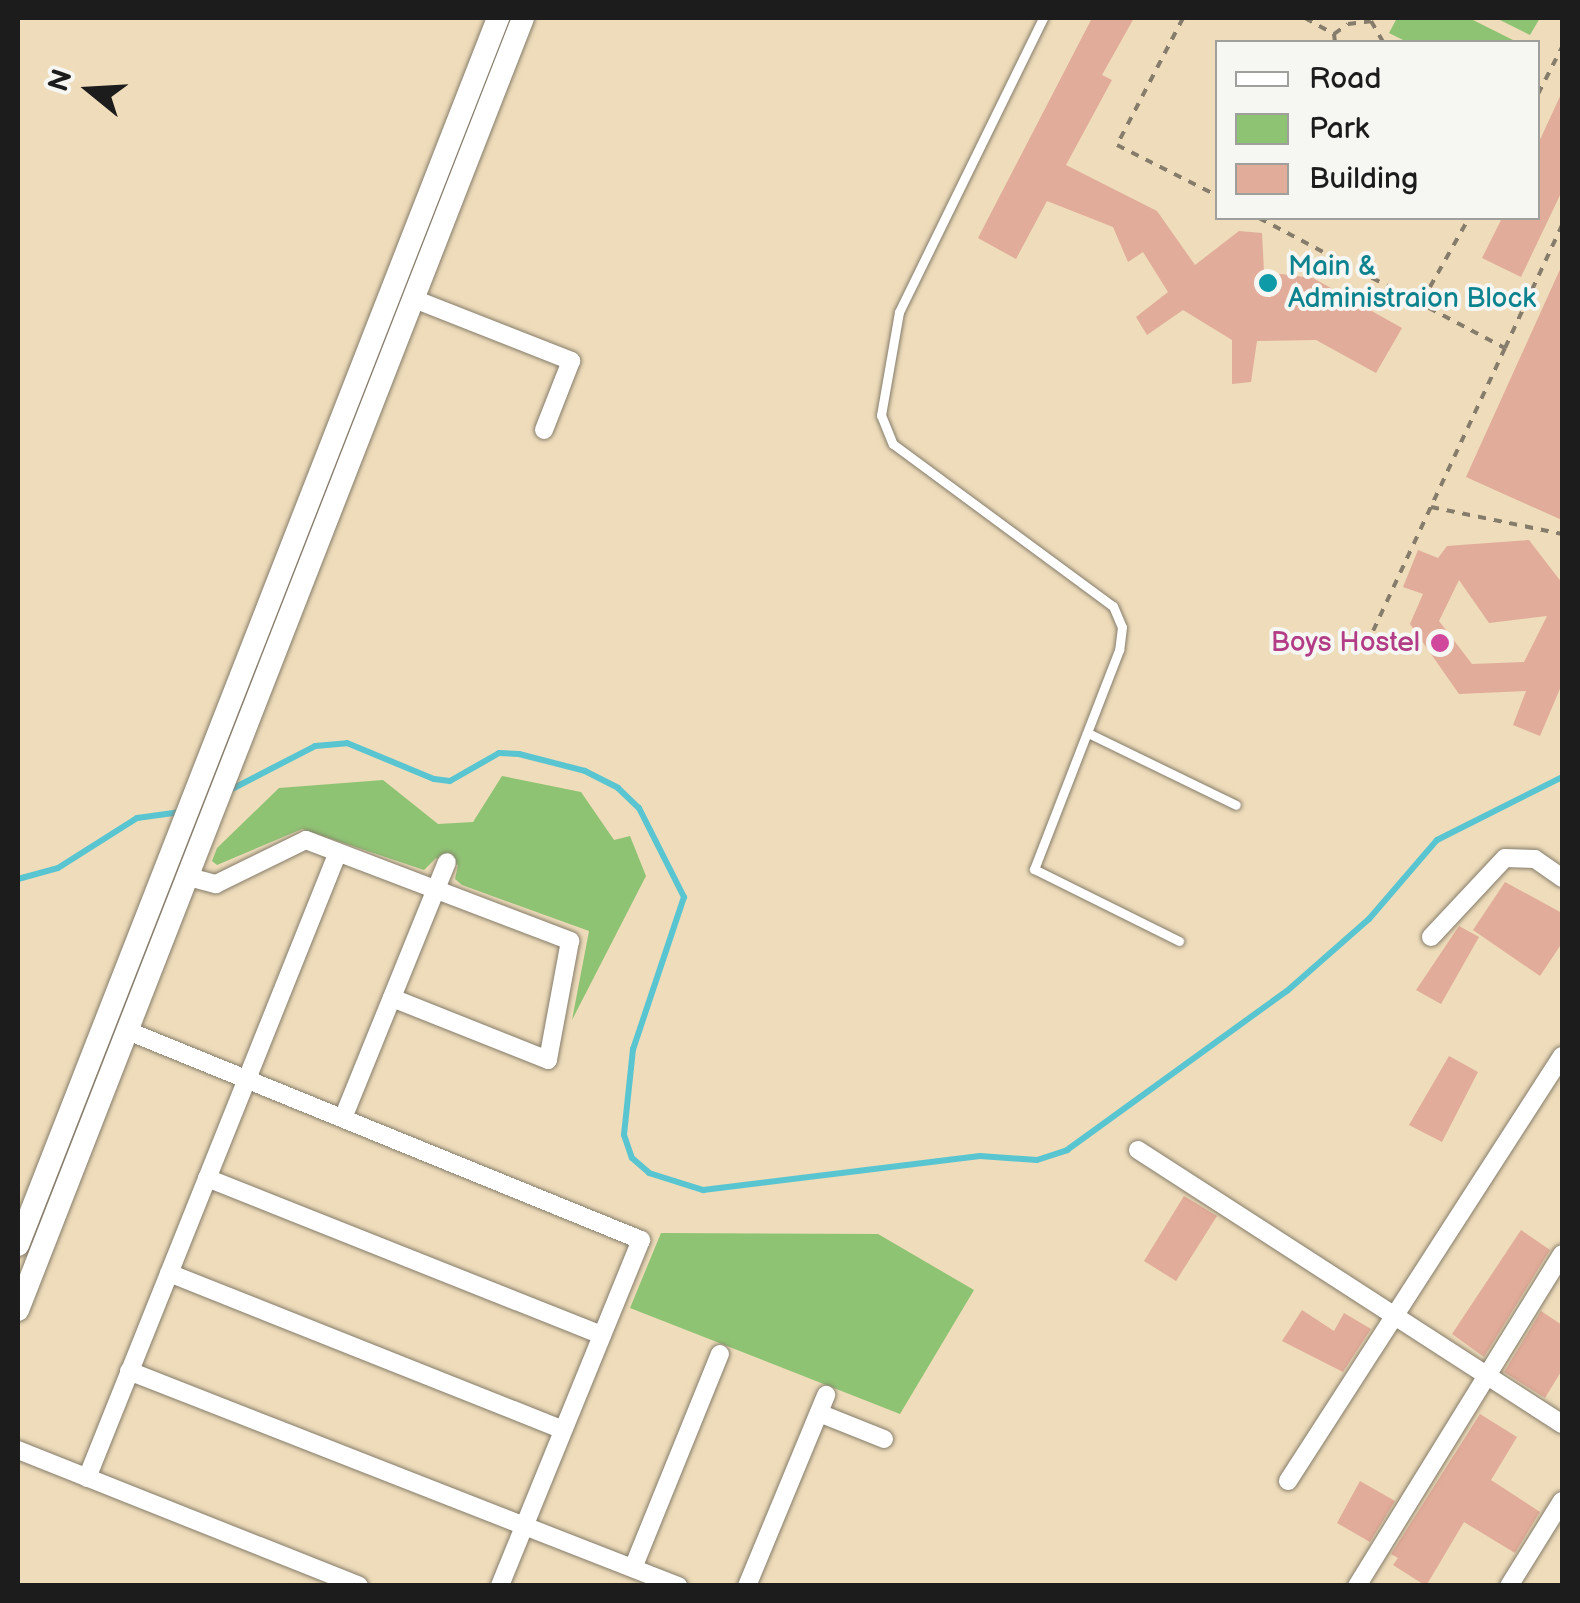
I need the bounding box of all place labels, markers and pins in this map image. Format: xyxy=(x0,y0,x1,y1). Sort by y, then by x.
place label: Main & Administraion Block xyxy=(1288,250,1536,316)
marker: Main & Administraion Block xyxy=(1257,272,1279,294)
place label: Boys Hostel xyxy=(1271,626,1420,660)
marker: Boys Hostel xyxy=(1429,632,1451,654)

